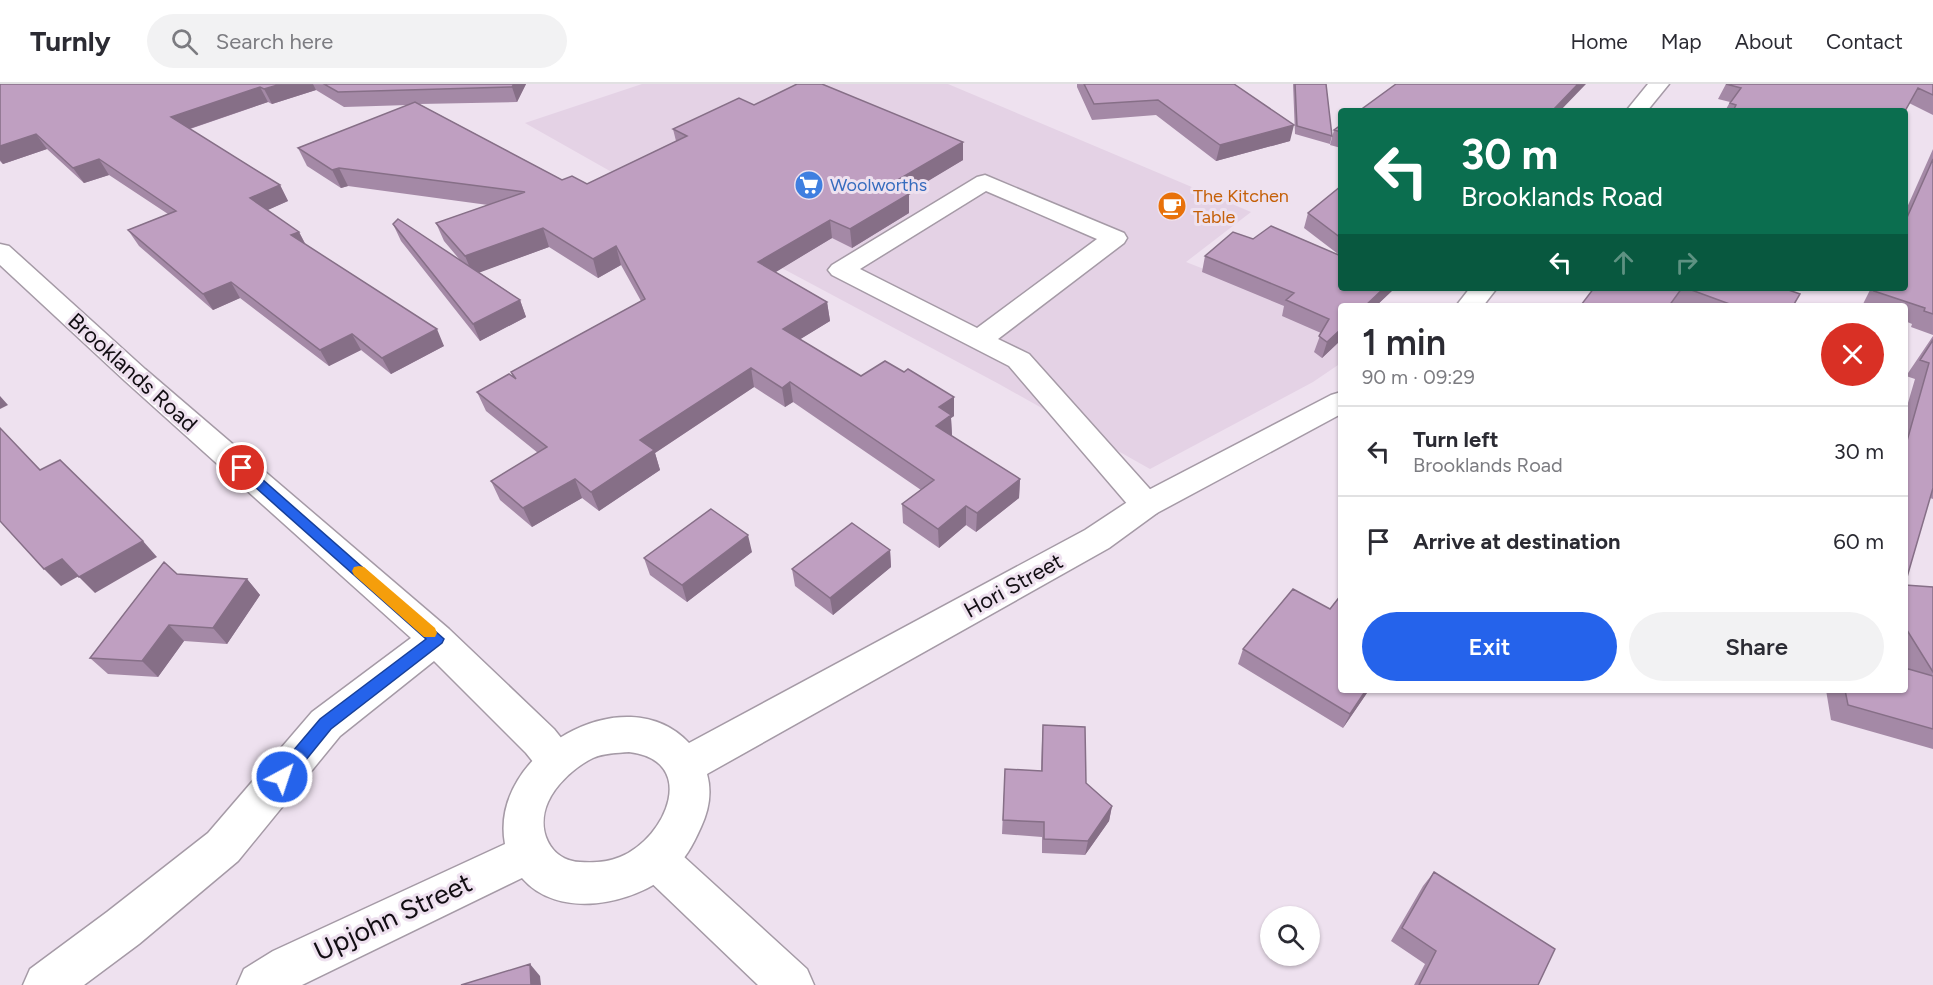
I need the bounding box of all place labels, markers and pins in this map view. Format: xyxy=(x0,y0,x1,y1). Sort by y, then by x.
supermarket icon: Woolworths xyxy=(793,169,825,201)
place label: Woolworths xyxy=(830,174,927,196)
place label: The Kitchen Table xyxy=(1193,185,1289,228)
cafe icon: The Kitchen Table xyxy=(1156,190,1188,222)
pin xyxy=(216,442,267,493)

